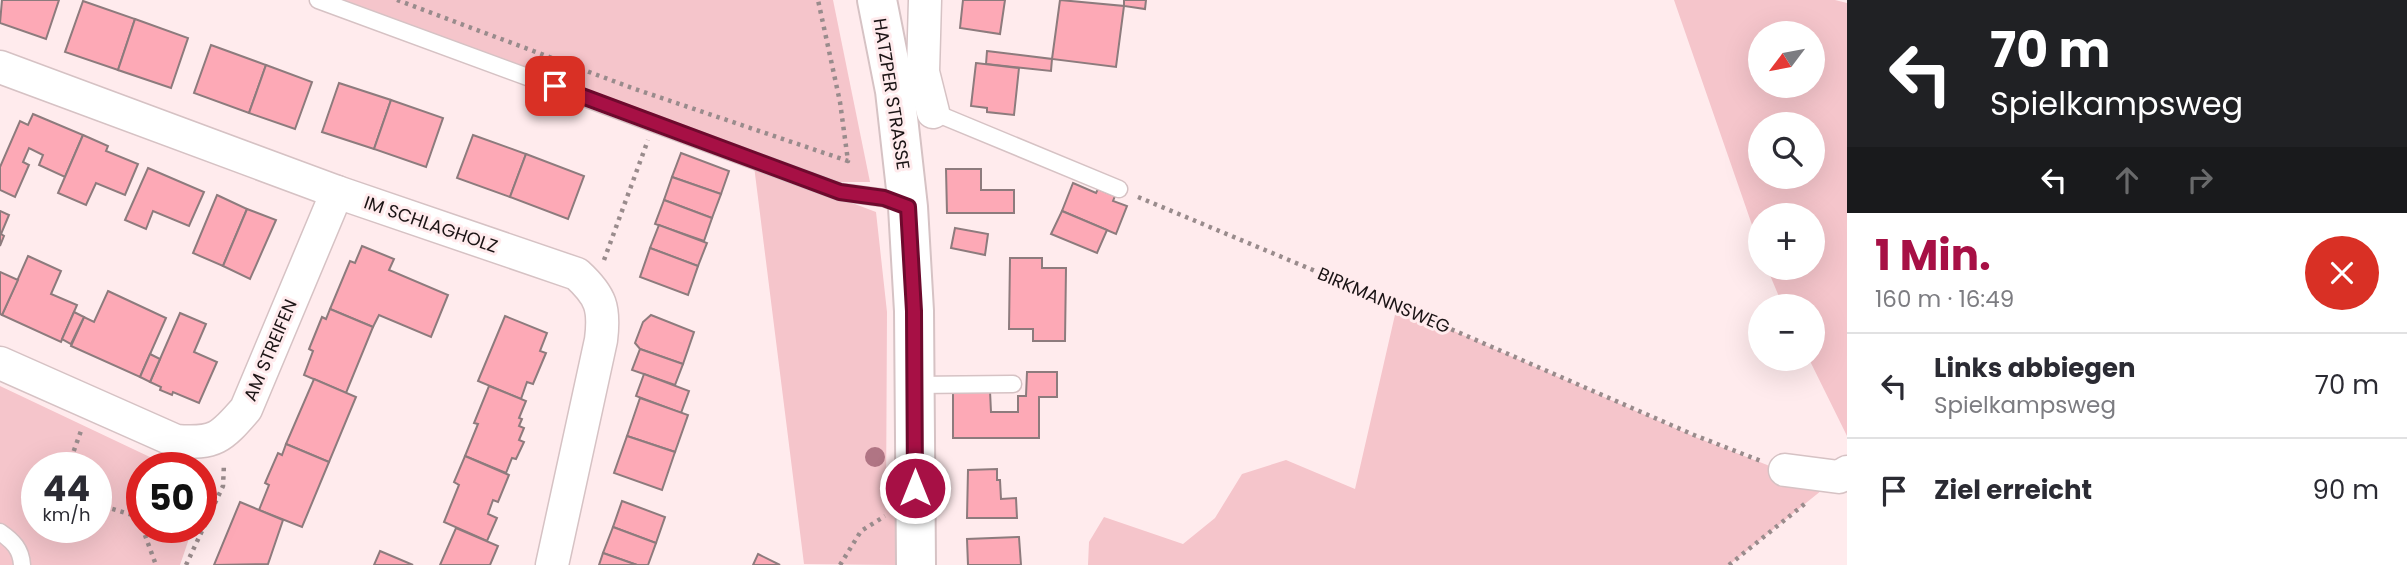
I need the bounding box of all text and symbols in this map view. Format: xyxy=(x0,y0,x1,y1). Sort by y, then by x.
street label: HATZPER STRASSE xyxy=(868,16,916,172)
text: 70 m xyxy=(1990,16,2110,84)
north arrow xyxy=(1748,21,1825,98)
map controls xyxy=(1748,21,1825,371)
icon: left xyxy=(1875,28,1966,119)
pin xyxy=(525,56,585,116)
icon: arrive xyxy=(536,67,574,105)
text: Spielkampsweg xyxy=(1990,81,2243,126)
button: search xyxy=(1748,112,1825,189)
icon: left xyxy=(2035,161,2073,199)
icon: ahead xyxy=(2108,161,2146,199)
icon: right xyxy=(2181,161,2219,199)
street label: IM SCHLAGHOLZ xyxy=(361,189,501,259)
button: + xyxy=(1748,203,1825,280)
text: 1 Min. xyxy=(1875,226,1991,285)
button: close xyxy=(2305,236,2379,310)
street label: BIRKMANNSWEG xyxy=(1314,261,1454,339)
text: 160 m · 16:49 xyxy=(1875,283,2014,315)
button: − xyxy=(1748,294,1825,371)
street label: AM STREIFEN xyxy=(237,295,303,405)
text: Links abbiegen xyxy=(1934,350,2136,386)
icon: left xyxy=(1875,367,1913,405)
text: 70 m xyxy=(2315,367,2379,403)
text: Spielkampsweg xyxy=(1934,389,2116,421)
position arrow xyxy=(878,451,952,525)
speed limit sign: 50 xyxy=(126,452,217,543)
text: 44 xyxy=(43,464,90,513)
icon: arrive xyxy=(1875,472,1913,510)
text: Ziel erreicht xyxy=(1934,472,2092,508)
text: 90 m xyxy=(2313,472,2379,508)
text: km/h xyxy=(43,502,90,527)

